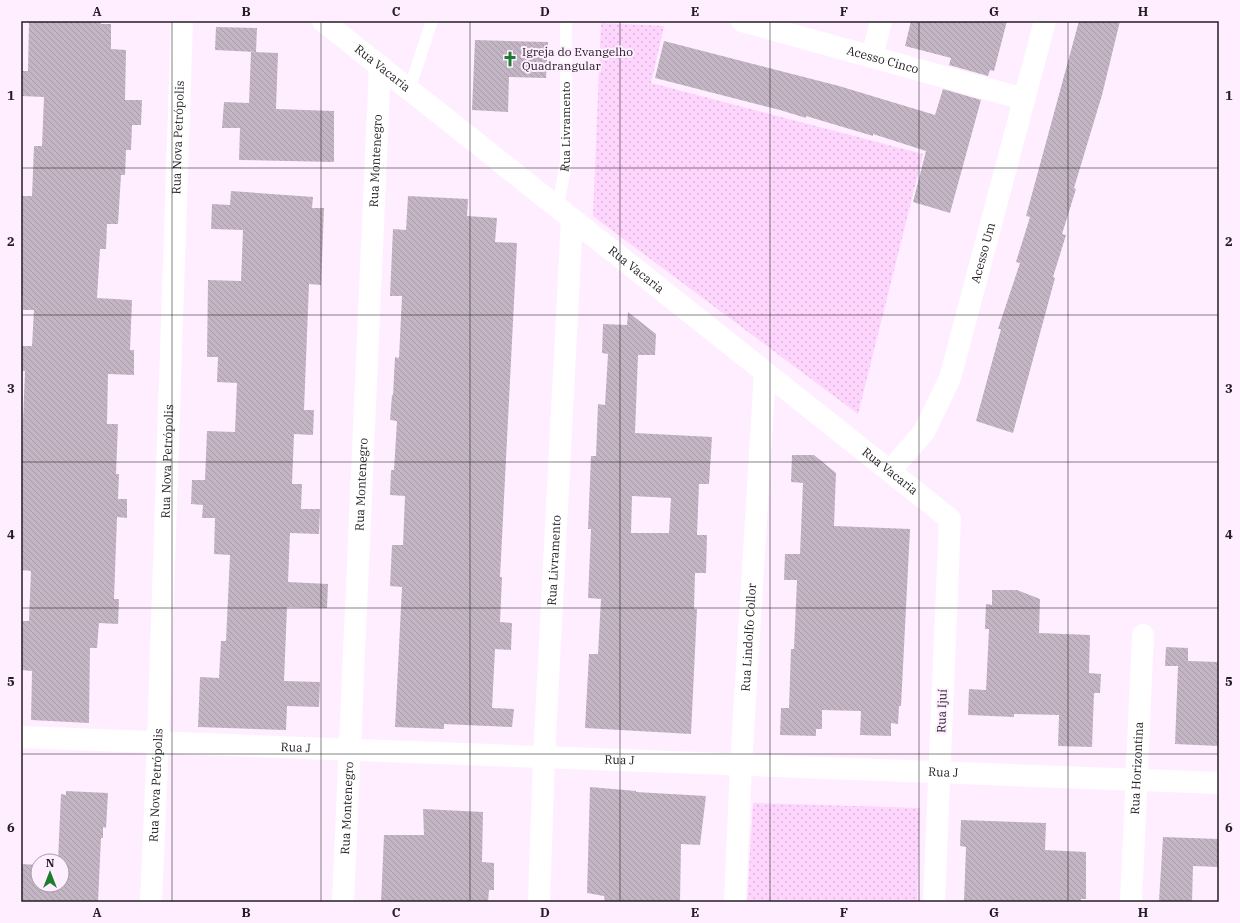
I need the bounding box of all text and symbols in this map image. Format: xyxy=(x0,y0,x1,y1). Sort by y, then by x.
text: A xyxy=(92,3,102,20)
text: B xyxy=(241,3,251,20)
text: C xyxy=(392,3,401,20)
text: D xyxy=(540,3,550,20)
text: E xyxy=(691,3,699,20)
text: F xyxy=(840,3,848,20)
text: G xyxy=(989,3,999,20)
text: H xyxy=(1138,3,1149,20)
street label: Rua Vacaria xyxy=(352,41,414,95)
street label: Acesso Cinco xyxy=(845,42,921,77)
place label: Igreja do Evangelho Quadrangular xyxy=(522,44,633,73)
church icon: Igreja do Evangelho Quadrangular xyxy=(501,50,519,68)
street label: Rua Nova Petrópolis xyxy=(168,80,187,195)
street label: Rua Livramento xyxy=(556,81,573,173)
text: 1 xyxy=(7,87,15,104)
text: 1 xyxy=(1225,87,1233,104)
street label: Rua Montenegro xyxy=(366,114,385,208)
street label: Acesso Um xyxy=(968,220,998,285)
text: 2 xyxy=(7,233,15,250)
text: 2 xyxy=(1225,233,1233,250)
street label: Rua Vacaria xyxy=(606,243,668,296)
text: 3 xyxy=(7,380,15,397)
text: 3 xyxy=(1225,380,1233,397)
street label: Rua Nova Petrópolis xyxy=(157,404,176,518)
street label: Rua Montenegro xyxy=(351,437,371,531)
street label: Rua Vacaria xyxy=(859,444,921,498)
street label: Rua Livramento xyxy=(544,514,564,606)
text: 4 xyxy=(7,526,15,543)
text: 4 xyxy=(1225,526,1233,543)
street label: Rua Lindolfo Collor xyxy=(738,582,759,692)
text: 5 xyxy=(7,673,15,690)
text: 5 xyxy=(1225,673,1233,690)
street label: Rua Ijuí xyxy=(933,689,950,733)
street label: Rua Horizontina xyxy=(1127,721,1146,815)
street label: Rua Nova Petrópolis xyxy=(146,728,165,842)
street label: Rua J xyxy=(280,739,311,755)
street label: Rua J xyxy=(604,751,635,768)
street label: Rua Montenegro xyxy=(337,761,356,855)
street label: Rua J xyxy=(928,764,959,780)
text: 6 xyxy=(7,819,15,836)
text: 6 xyxy=(1225,819,1233,836)
north arrow xyxy=(30,853,70,893)
text: N xyxy=(46,856,55,870)
text: A xyxy=(92,904,102,921)
text: B xyxy=(241,904,251,921)
text: C xyxy=(392,904,401,921)
text: D xyxy=(540,904,550,921)
text: E xyxy=(691,904,699,921)
text: F xyxy=(840,904,848,921)
text: G xyxy=(989,904,999,921)
text: H xyxy=(1138,904,1149,921)

